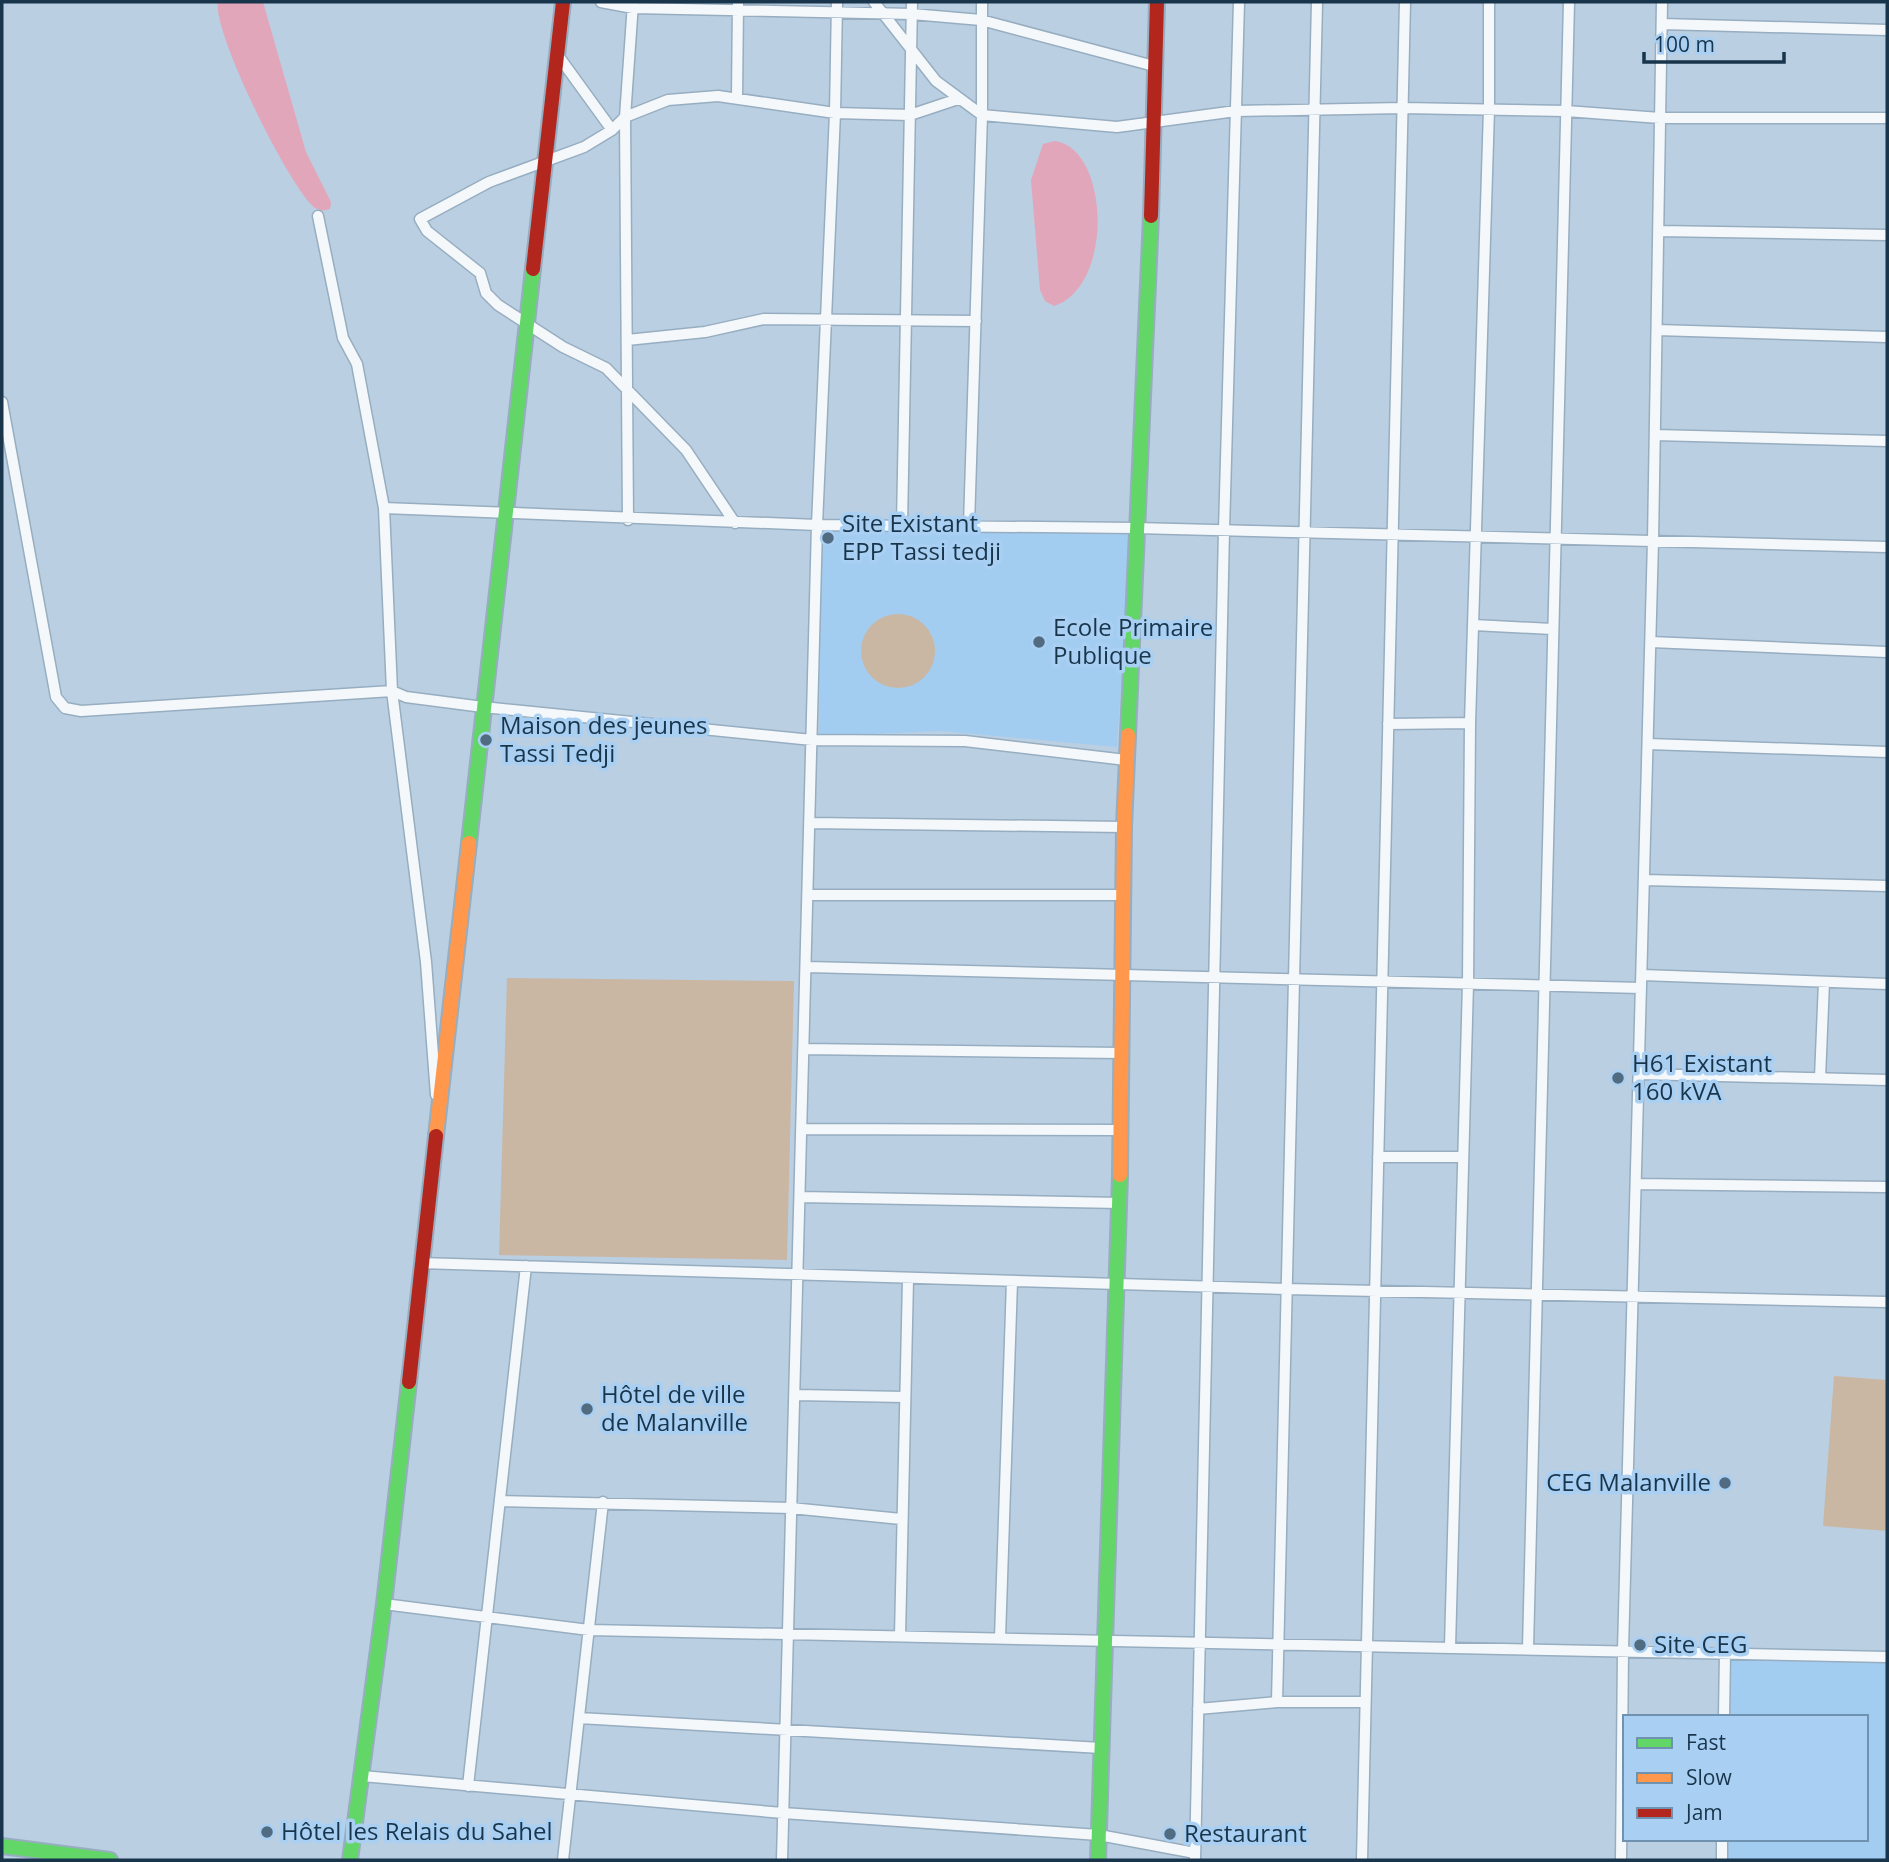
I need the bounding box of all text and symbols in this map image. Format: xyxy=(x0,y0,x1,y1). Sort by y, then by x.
scale bar xyxy=(1644,21,1784,65)
text: 100 m xyxy=(1654,30,1715,58)
place label: Site Existant EPP Tassi tedji xyxy=(842,506,1001,567)
marker: Site Existant EPP Tassi tedji xyxy=(820,530,836,546)
place label: Ecole Primaire Publique xyxy=(1053,610,1213,671)
marker: Ecole Primaire Publique xyxy=(1031,634,1047,650)
place label: Maison des jeunes Tassi Tedji xyxy=(500,708,708,769)
marker: Maison des jeunes Tassi Tedji xyxy=(478,732,494,748)
place label: H61 Existant 160 kVA xyxy=(1632,1046,1772,1107)
marker: H61 Existant 160 kVA xyxy=(1610,1070,1626,1086)
place label: Hôtel de ville de Malanville xyxy=(601,1377,748,1438)
marker: Hôtel de ville de Malanville xyxy=(579,1401,595,1417)
place label: CEG Malanville xyxy=(1546,1465,1711,1498)
marker: CEG Malanville xyxy=(1717,1475,1733,1491)
place label: Site CEG xyxy=(1654,1627,1747,1660)
marker: Site CEG xyxy=(1632,1637,1648,1653)
legend xyxy=(1623,1715,1868,1841)
text: Fast xyxy=(1686,1728,1726,1756)
text: Slow xyxy=(1686,1763,1732,1791)
text: Jam xyxy=(1684,1798,1723,1826)
place label: Hôtel les Relais du Sahel xyxy=(281,1814,552,1847)
place label: Restaurant xyxy=(1184,1816,1307,1849)
marker: Hôtel les Relais du Sahel xyxy=(259,1824,275,1840)
marker: Restaurant xyxy=(1162,1826,1178,1842)

